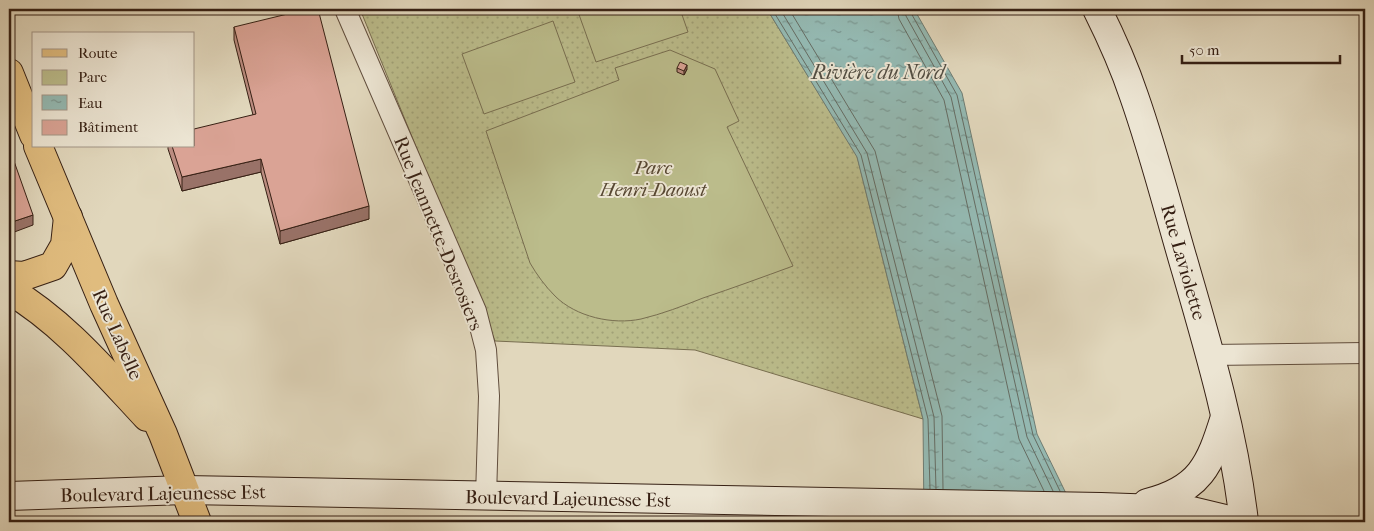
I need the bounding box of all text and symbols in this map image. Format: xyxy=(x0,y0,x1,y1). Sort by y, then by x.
legend xyxy=(32,32,195,148)
scale bar xyxy=(1182,32,1339,64)
text: 50 m xyxy=(1189,41,1220,59)
text: Route xyxy=(78,44,118,62)
water label: Rivière du Nord xyxy=(810,61,947,84)
text: Parc xyxy=(78,68,107,86)
text: Eau xyxy=(78,94,103,112)
text: Bâtiment xyxy=(78,118,139,136)
street label: Rue Jeannette-Desrosiers xyxy=(389,133,487,334)
park label: Parc Henri-Daoust xyxy=(599,157,707,201)
street label: Rue Laviolette xyxy=(1156,202,1210,323)
street label: Rue Labelle xyxy=(87,286,147,383)
street label: Boulevard Lajeunesse Est xyxy=(60,481,266,507)
street label: Boulevard Lajeunesse Est xyxy=(465,486,671,512)

